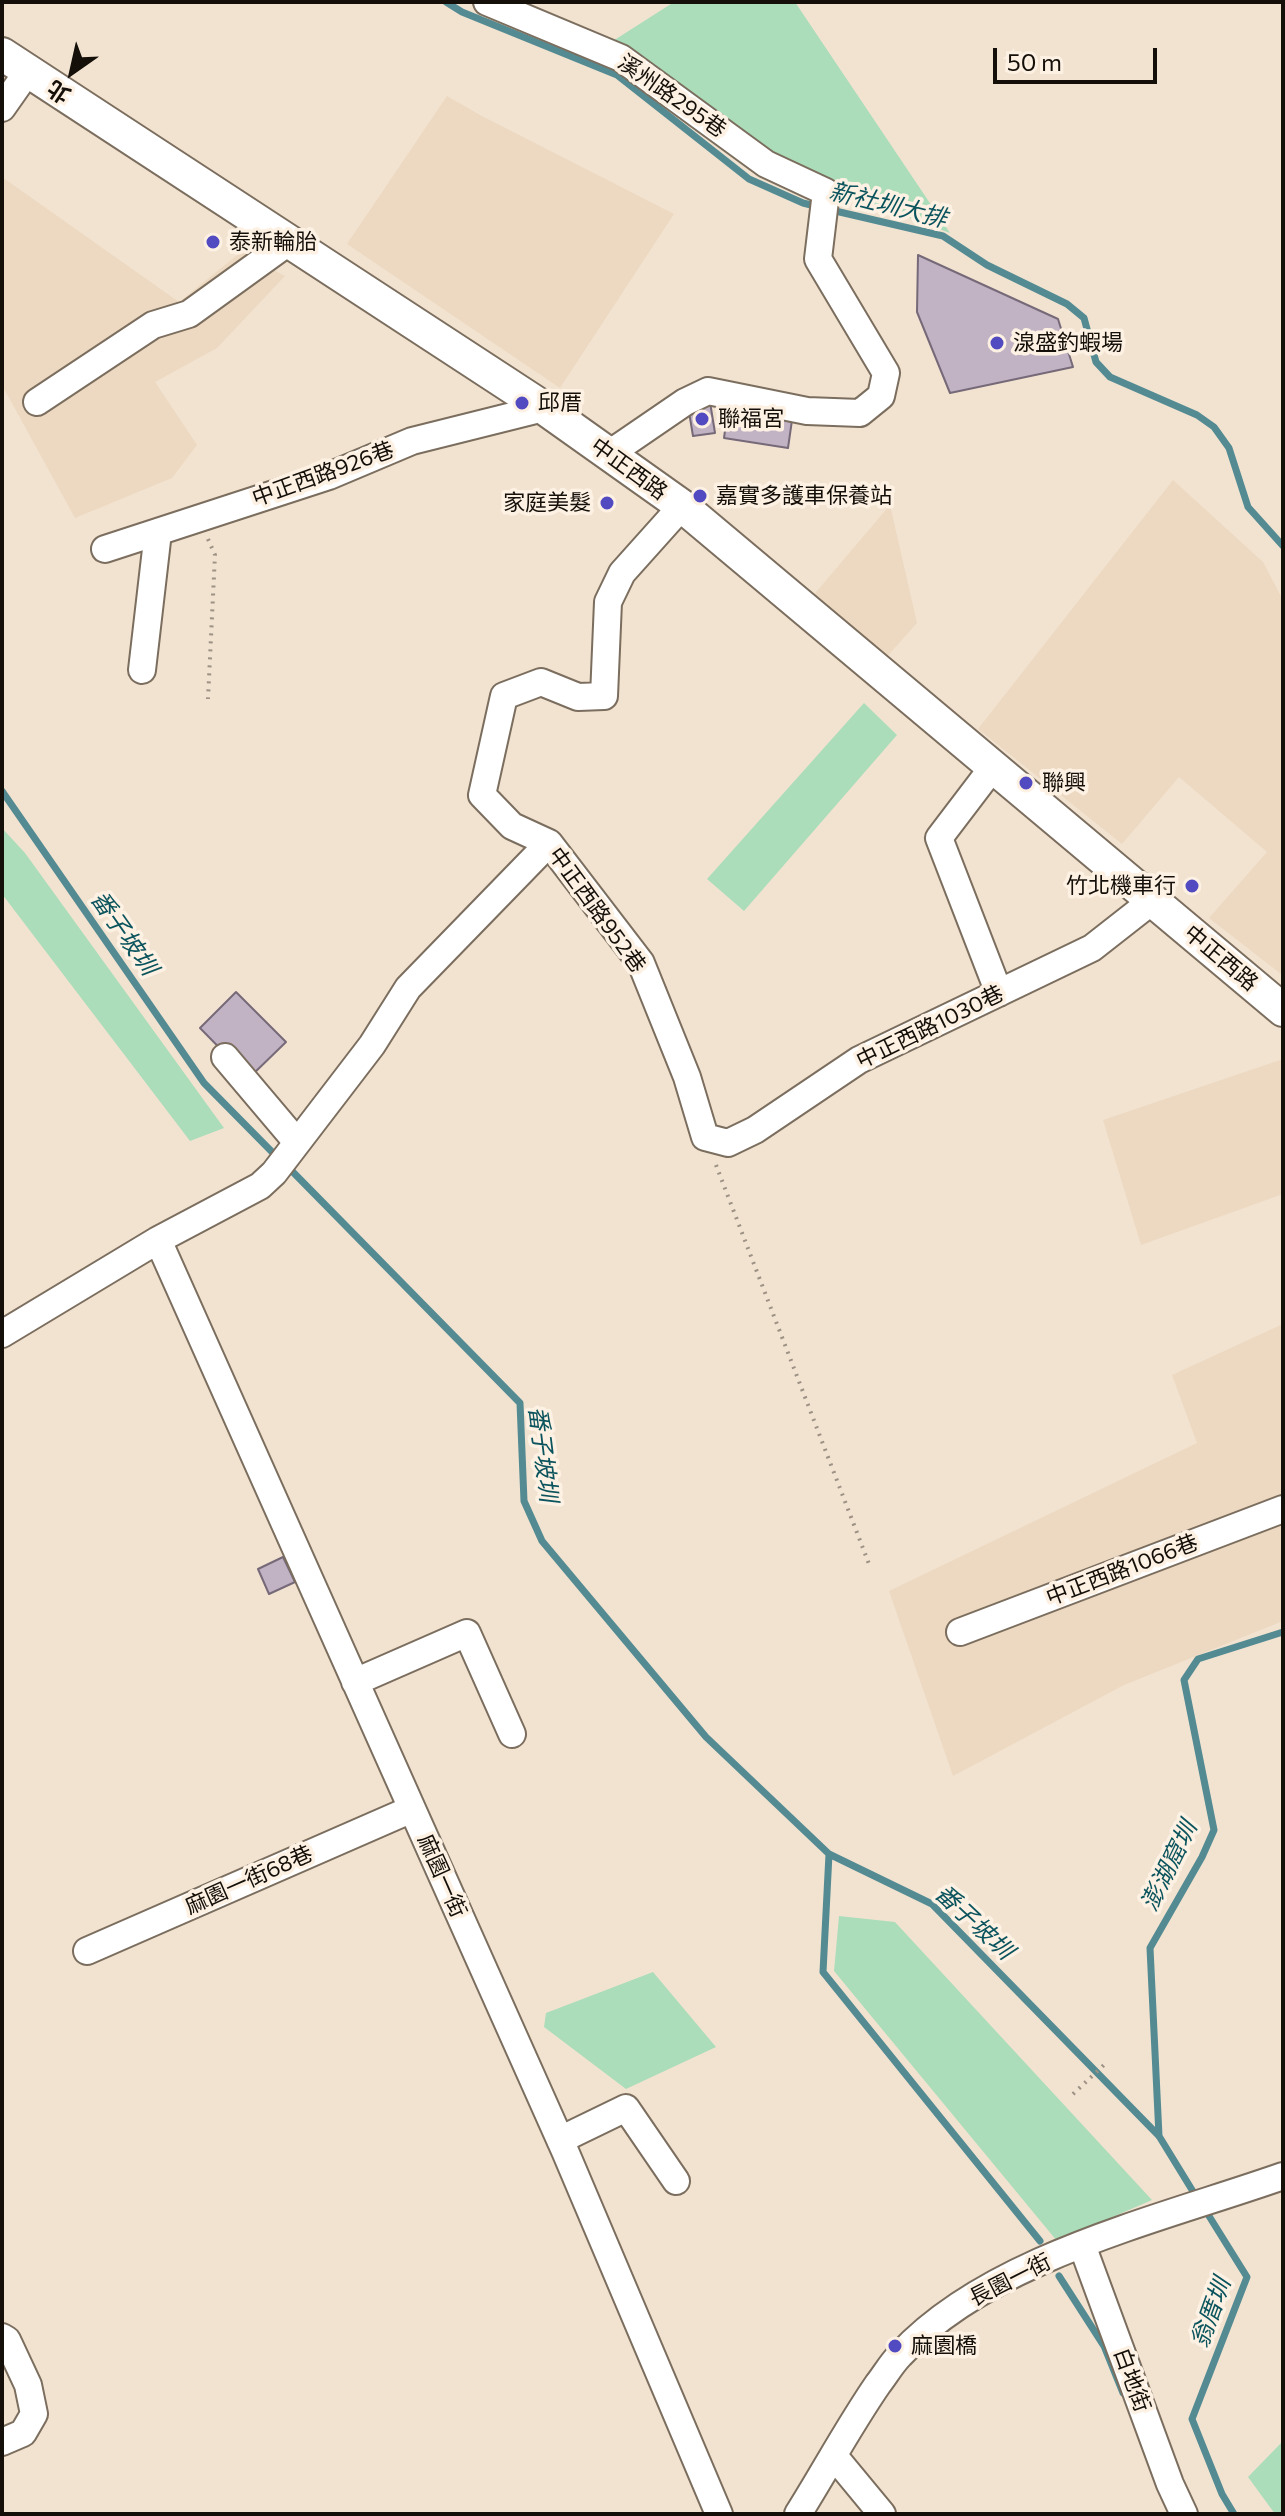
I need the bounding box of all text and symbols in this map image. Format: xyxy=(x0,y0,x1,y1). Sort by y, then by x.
north arrow xyxy=(32,32,112,112)
scale bar xyxy=(997,32,1161,82)
text: 50 m xyxy=(1007,47,1062,76)
street label: 溪州路295巷 xyxy=(613,49,731,143)
text: 北 xyxy=(42,75,75,110)
water label: 新社圳大排 xyxy=(826,177,950,233)
place label: 泰新輪胎 xyxy=(229,229,317,255)
marker: 泰新輪胎 xyxy=(204,233,222,251)
place label: 湶盛釣蝦場 xyxy=(1013,330,1123,356)
marker: 湶盛釣蝦場 xyxy=(988,334,1006,352)
place label: 邱厝 xyxy=(538,390,582,416)
marker: 邱厝 xyxy=(513,394,531,412)
place label: 聯福宮 xyxy=(718,406,784,432)
marker: 聯福宮 xyxy=(693,410,711,428)
street label: 中正西路 xyxy=(586,432,672,506)
street label: 中正西路926巷 xyxy=(249,436,397,512)
place label: 嘉實多護車保養站 xyxy=(716,483,892,509)
marker: 嘉實多護車保養站 xyxy=(691,487,709,505)
place label: 家庭美髮 xyxy=(503,490,591,516)
marker: 家庭美髮 xyxy=(598,494,616,512)
place label: 聯興 xyxy=(1042,770,1086,796)
marker: 聯興 xyxy=(1017,774,1035,792)
street label: 中正西路952巷 xyxy=(543,842,651,978)
place label: 竹北機車行 xyxy=(1066,873,1176,899)
marker: 竹北機車行 xyxy=(1183,877,1201,895)
water label: 番子坡圳 xyxy=(85,885,163,981)
street label: 中正西路 xyxy=(1179,920,1263,996)
street label: 中正西路1030巷 xyxy=(852,980,1008,1074)
water label: 番子坡圳 xyxy=(523,1405,563,1503)
street label: 中正西路1066巷 xyxy=(1042,1529,1202,1611)
water label: 澎湖窟圳 xyxy=(1135,1817,1203,1915)
street label: 麻園一街 xyxy=(412,1830,472,1922)
street label: 麻園一街68巷 xyxy=(181,1840,317,1920)
water label: 番子坡圳 xyxy=(929,1879,1019,1965)
street label: 長園一街 xyxy=(965,2248,1055,2312)
water label: 翁厝圳 xyxy=(1185,2274,1237,2352)
place label: 麻園橋 xyxy=(911,2333,977,2359)
marker: 麻園橋 xyxy=(886,2337,904,2355)
street label: 白地街 xyxy=(1108,2344,1156,2416)

